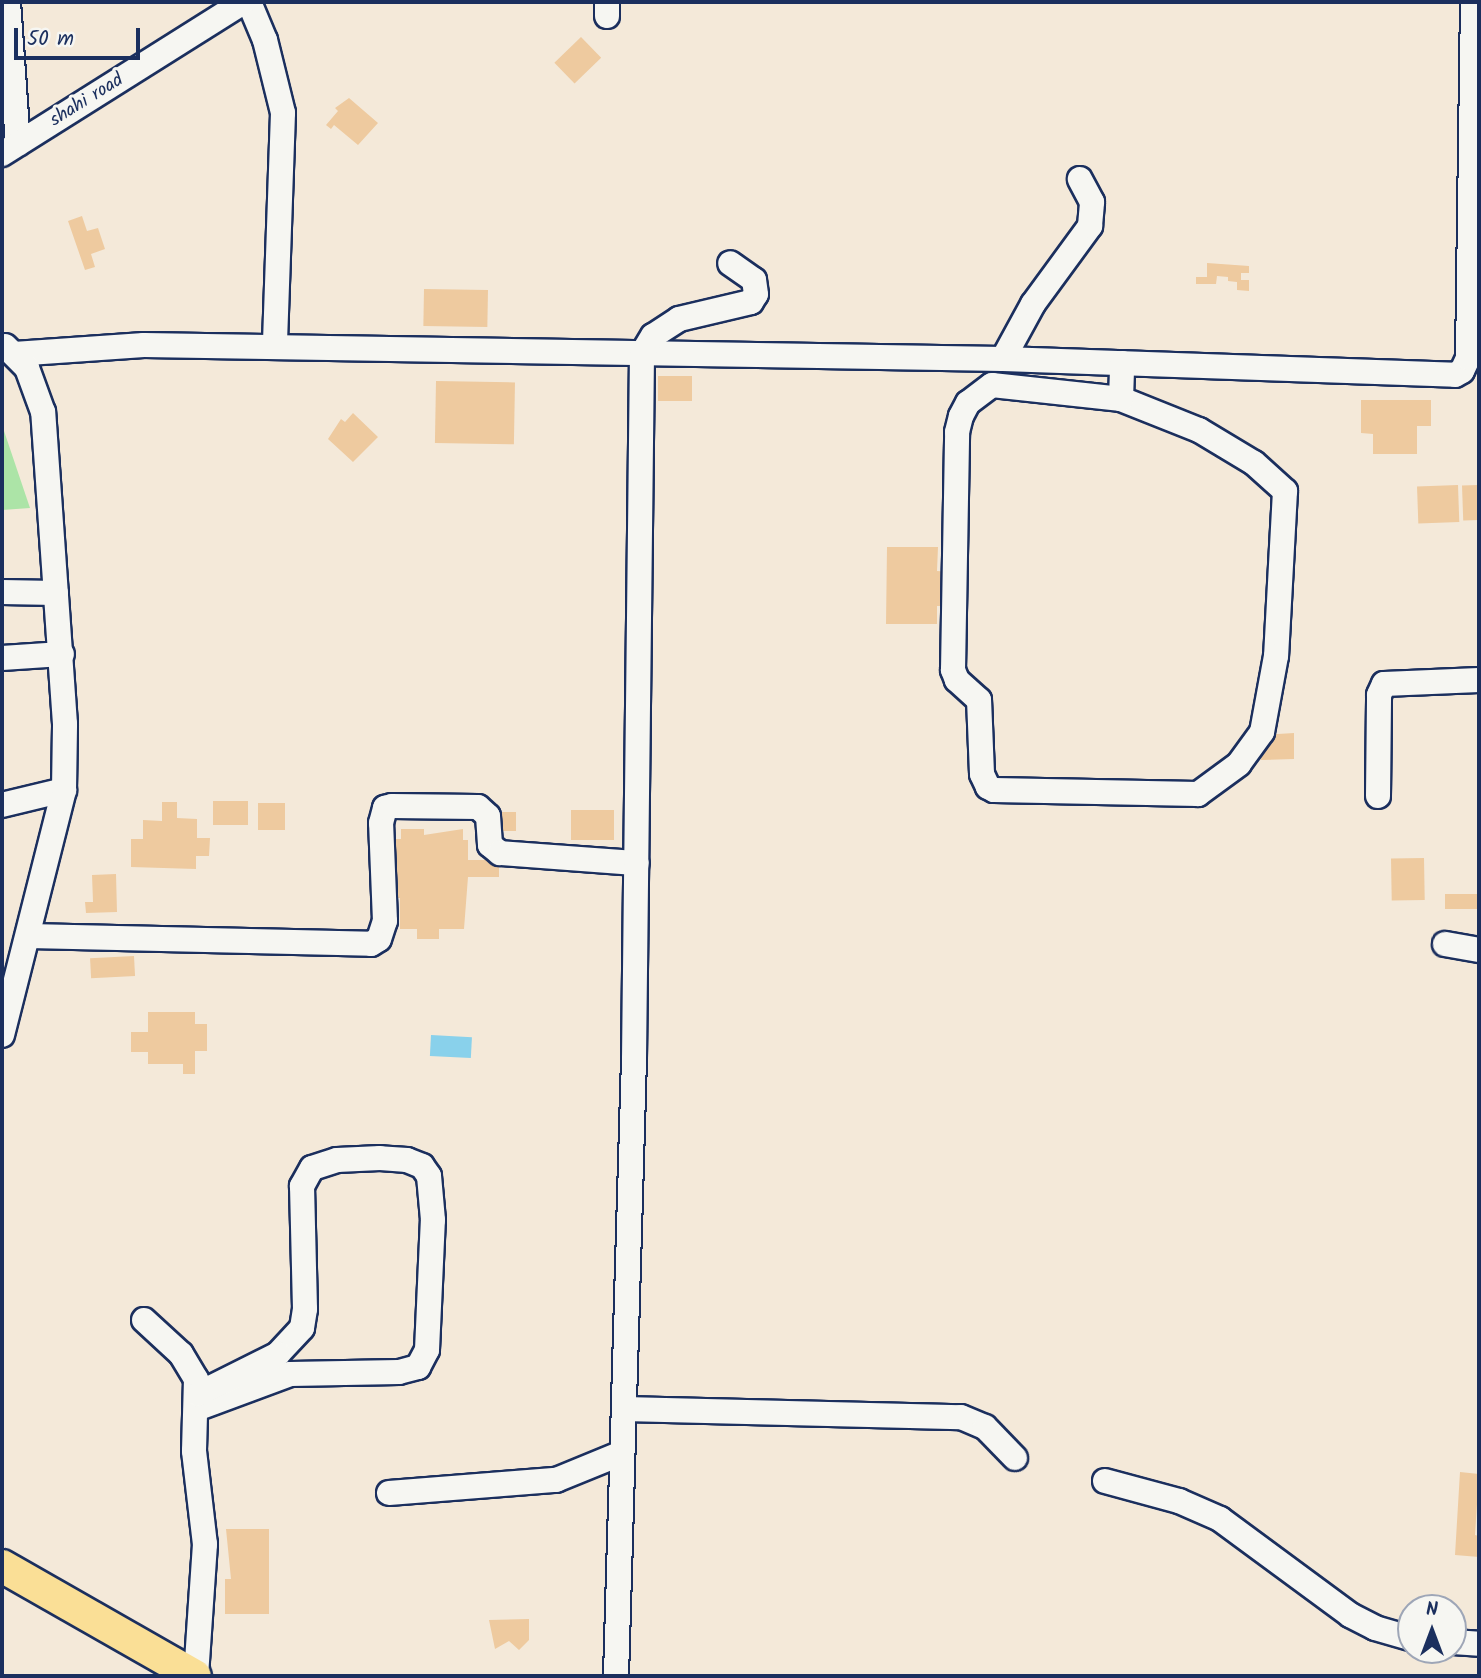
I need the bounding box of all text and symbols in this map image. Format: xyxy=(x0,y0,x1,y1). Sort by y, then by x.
scale bar xyxy=(18,14,144,58)
text: 50 m xyxy=(27,23,74,56)
street label: shahi road xyxy=(46,69,128,133)
north arrow xyxy=(1397,1594,1467,1664)
text: N xyxy=(1426,1595,1438,1625)

